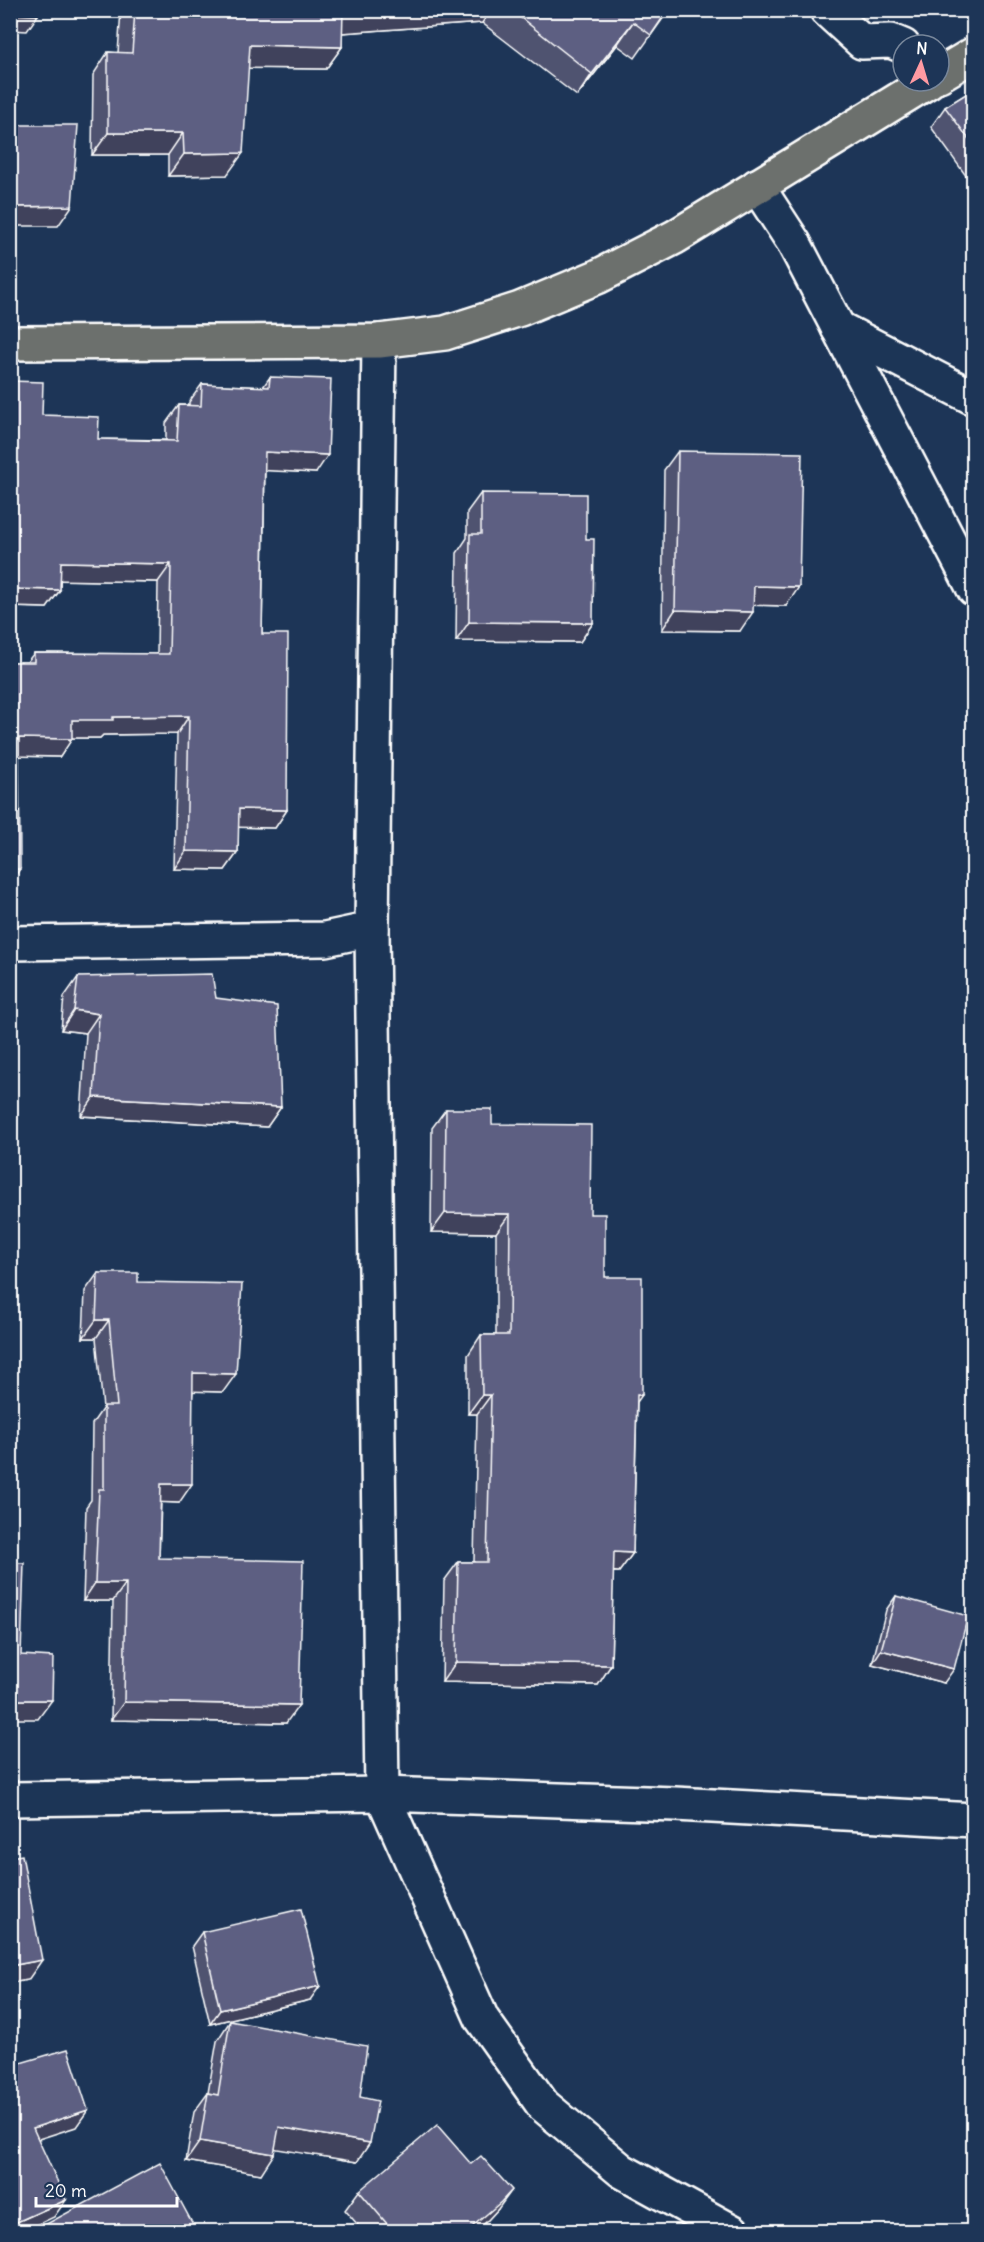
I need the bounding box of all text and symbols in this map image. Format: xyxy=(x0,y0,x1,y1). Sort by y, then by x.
north arrow xyxy=(891,33,951,93)
text: N xyxy=(916,38,928,58)
scale bar xyxy=(36,2170,177,2208)
text: 20 m xyxy=(45,2179,87,2202)

